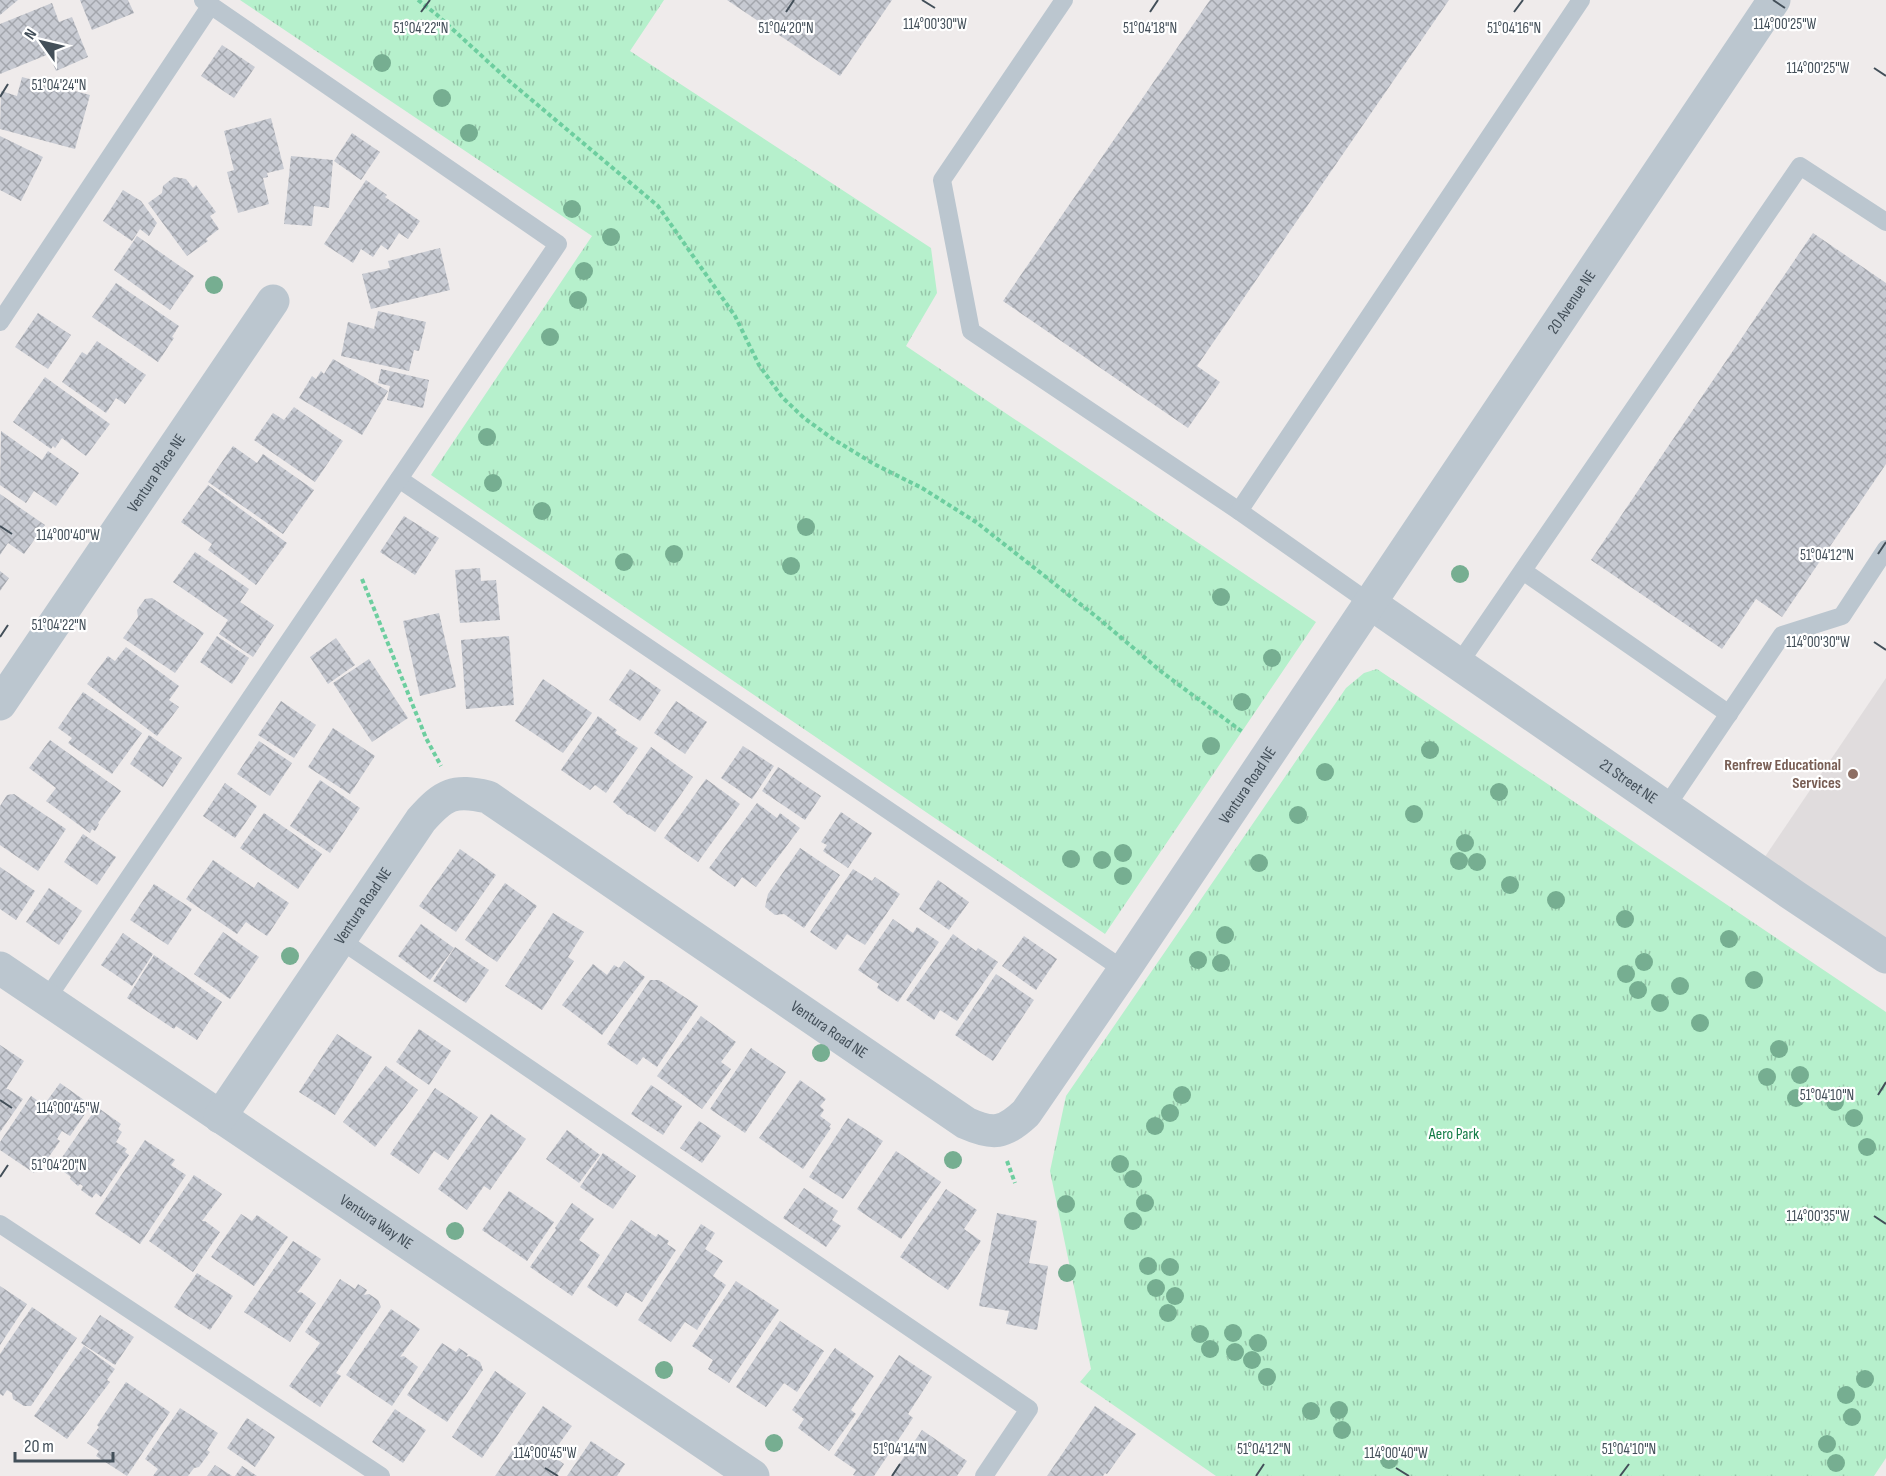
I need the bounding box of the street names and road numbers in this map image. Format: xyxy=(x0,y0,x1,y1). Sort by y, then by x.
street label: 20 Avenue NE xyxy=(1544,266,1600,337)
street label: Ventura Place NE xyxy=(123,430,190,516)
street label: Ventura Road NE xyxy=(1215,743,1280,828)
street label: 21 Street NE xyxy=(1596,755,1661,808)
street label: Ventura Road NE xyxy=(330,864,396,948)
street label: Ventura Road NE xyxy=(787,997,871,1062)
street label: Ventura Way NE xyxy=(336,1190,417,1253)

